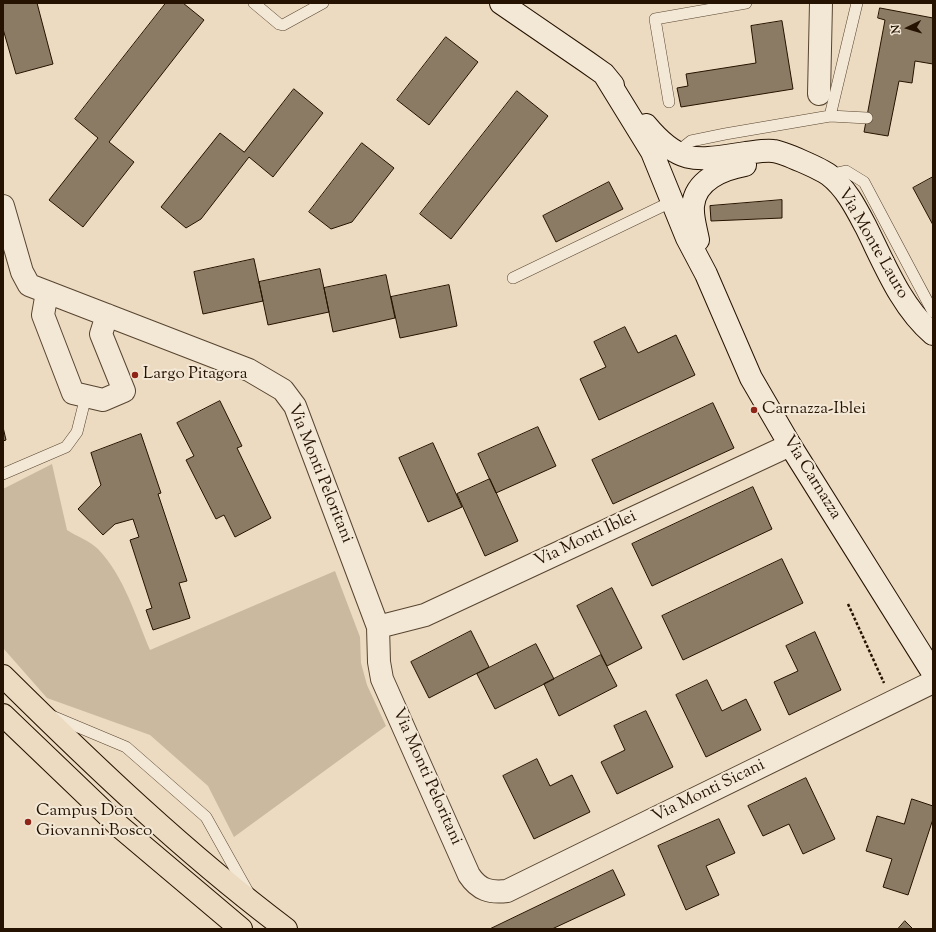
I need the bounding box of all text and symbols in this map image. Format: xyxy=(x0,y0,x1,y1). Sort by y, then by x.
north arrow xyxy=(888,8,928,48)
text: N xyxy=(888,24,904,34)
street label: Via Monte Lauro xyxy=(832,185,912,303)
place label: Largo Pitagora xyxy=(143,365,248,385)
marker: Largo Pitagora xyxy=(130,370,140,380)
place label: Carnazza-Iblei xyxy=(762,400,866,420)
street label: Via Monti Peloritani xyxy=(282,402,356,546)
marker: Carnazza-Iblei xyxy=(749,405,759,415)
street label: Via Carnazza xyxy=(777,432,845,524)
street label: Via Monti Iblei xyxy=(532,507,640,573)
street label: Via Monti Peloritani xyxy=(387,705,465,849)
street label: Via Monti Sicani xyxy=(649,756,769,828)
place label: Campus Don Giovanni Bosco xyxy=(36,802,152,842)
marker: Campus Don Giovanni Bosco xyxy=(23,817,33,827)

